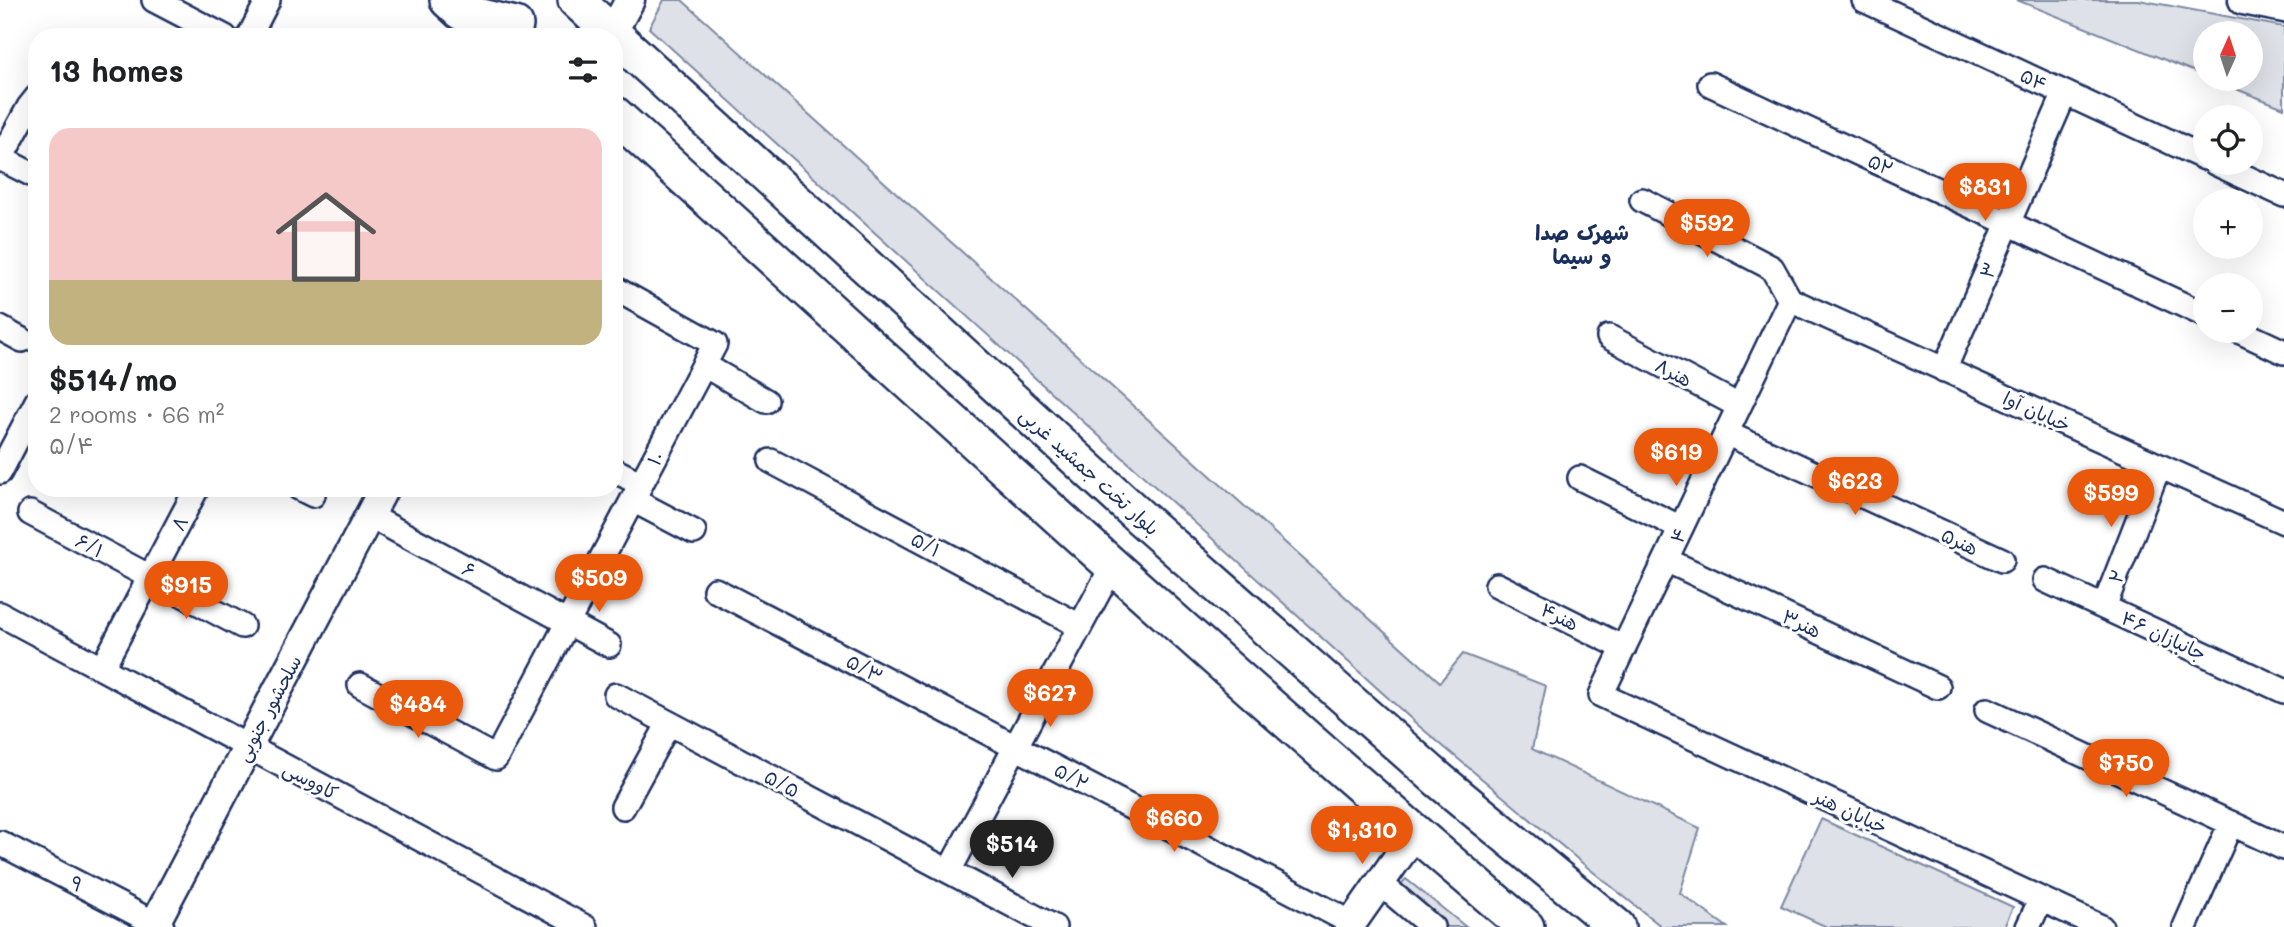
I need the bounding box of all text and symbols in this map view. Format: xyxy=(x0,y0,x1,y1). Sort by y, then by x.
north arrow xyxy=(2193,21,2263,91)
map controls xyxy=(2193,21,2263,343)
text: 13 homes xyxy=(49,50,184,90)
icon: filters xyxy=(564,51,602,89)
street label: ۵۴ xyxy=(2016,62,2052,96)
button: locate xyxy=(2193,105,2263,175)
street label: ۵۲ xyxy=(1864,147,1898,181)
pin: $831 xyxy=(1944,164,2026,223)
text: $831 xyxy=(1959,171,2011,201)
icon: home xyxy=(263,174,389,300)
button: + xyxy=(2193,189,2263,259)
pin: $592 xyxy=(1666,200,1748,259)
text: $592 xyxy=(1680,207,1734,237)
district label: شهرک صدا و سیما xyxy=(1535,218,1629,270)
street label: ۳ xyxy=(1973,258,2003,282)
button: − xyxy=(2193,273,2263,343)
street label: هنر۸ xyxy=(1651,352,1697,392)
text: $514/mo xyxy=(49,359,177,399)
street label: خیابان آوا xyxy=(1999,385,2075,437)
text: 2 rooms · 66 m² xyxy=(49,399,224,429)
street label: بلوار تخت جمشید غربی xyxy=(1014,402,1165,541)
pin: $619 xyxy=(1635,428,1717,488)
text: ۵/۴ xyxy=(49,430,94,460)
text: $619 xyxy=(1650,436,1702,466)
street label: ۱۰ xyxy=(641,446,669,470)
pin: $623 xyxy=(1814,458,1896,517)
text: $623 xyxy=(1828,465,1882,495)
pin: $599 xyxy=(2070,470,2152,529)
text: $599 xyxy=(2083,477,2139,507)
street label: ۸ xyxy=(165,511,193,535)
street label: هنر۵ xyxy=(1937,522,1983,560)
street label: ۴ xyxy=(1664,523,1692,547)
street label: ۵/۱ xyxy=(907,526,945,562)
street label: ۶/۱ xyxy=(72,527,108,563)
pin: $509 xyxy=(558,554,640,614)
street label: ۶ xyxy=(458,555,480,583)
pin: $915 xyxy=(145,562,227,621)
text: $509 xyxy=(571,562,627,592)
street label: ۲ xyxy=(2102,566,2130,586)
text: $915 xyxy=(160,569,212,599)
street label: هنر۴ xyxy=(1537,596,1583,636)
street label: هنر۳ xyxy=(1778,603,1826,643)
street label: ۴۶ جانبازان xyxy=(2118,604,2210,666)
street label: ۵/۳ xyxy=(842,648,888,688)
street label: سلحشور جنوبی xyxy=(229,650,307,766)
pin: $627 xyxy=(1009,670,1091,729)
text: $627 xyxy=(1023,677,1077,707)
pin: $484 xyxy=(377,680,459,740)
text: $484 xyxy=(389,688,447,718)
pin: $750 xyxy=(2085,740,2167,799)
text: $750 xyxy=(2098,747,2154,777)
street label: کاووسی xyxy=(279,755,343,806)
street label: ۵/۲ xyxy=(1050,757,1094,795)
street label: ۵/۵ xyxy=(760,763,804,803)
street label: خیابان هنر xyxy=(1809,782,1892,839)
pin: $660 xyxy=(1133,794,1215,854)
text: $660 xyxy=(1146,802,1202,832)
pin: $1,310 xyxy=(1305,806,1419,866)
text: $1,310 xyxy=(1327,814,1397,844)
pin: $514 xyxy=(971,820,1053,880)
text: $514 xyxy=(986,828,1038,858)
street label: ۹ xyxy=(66,869,88,897)

